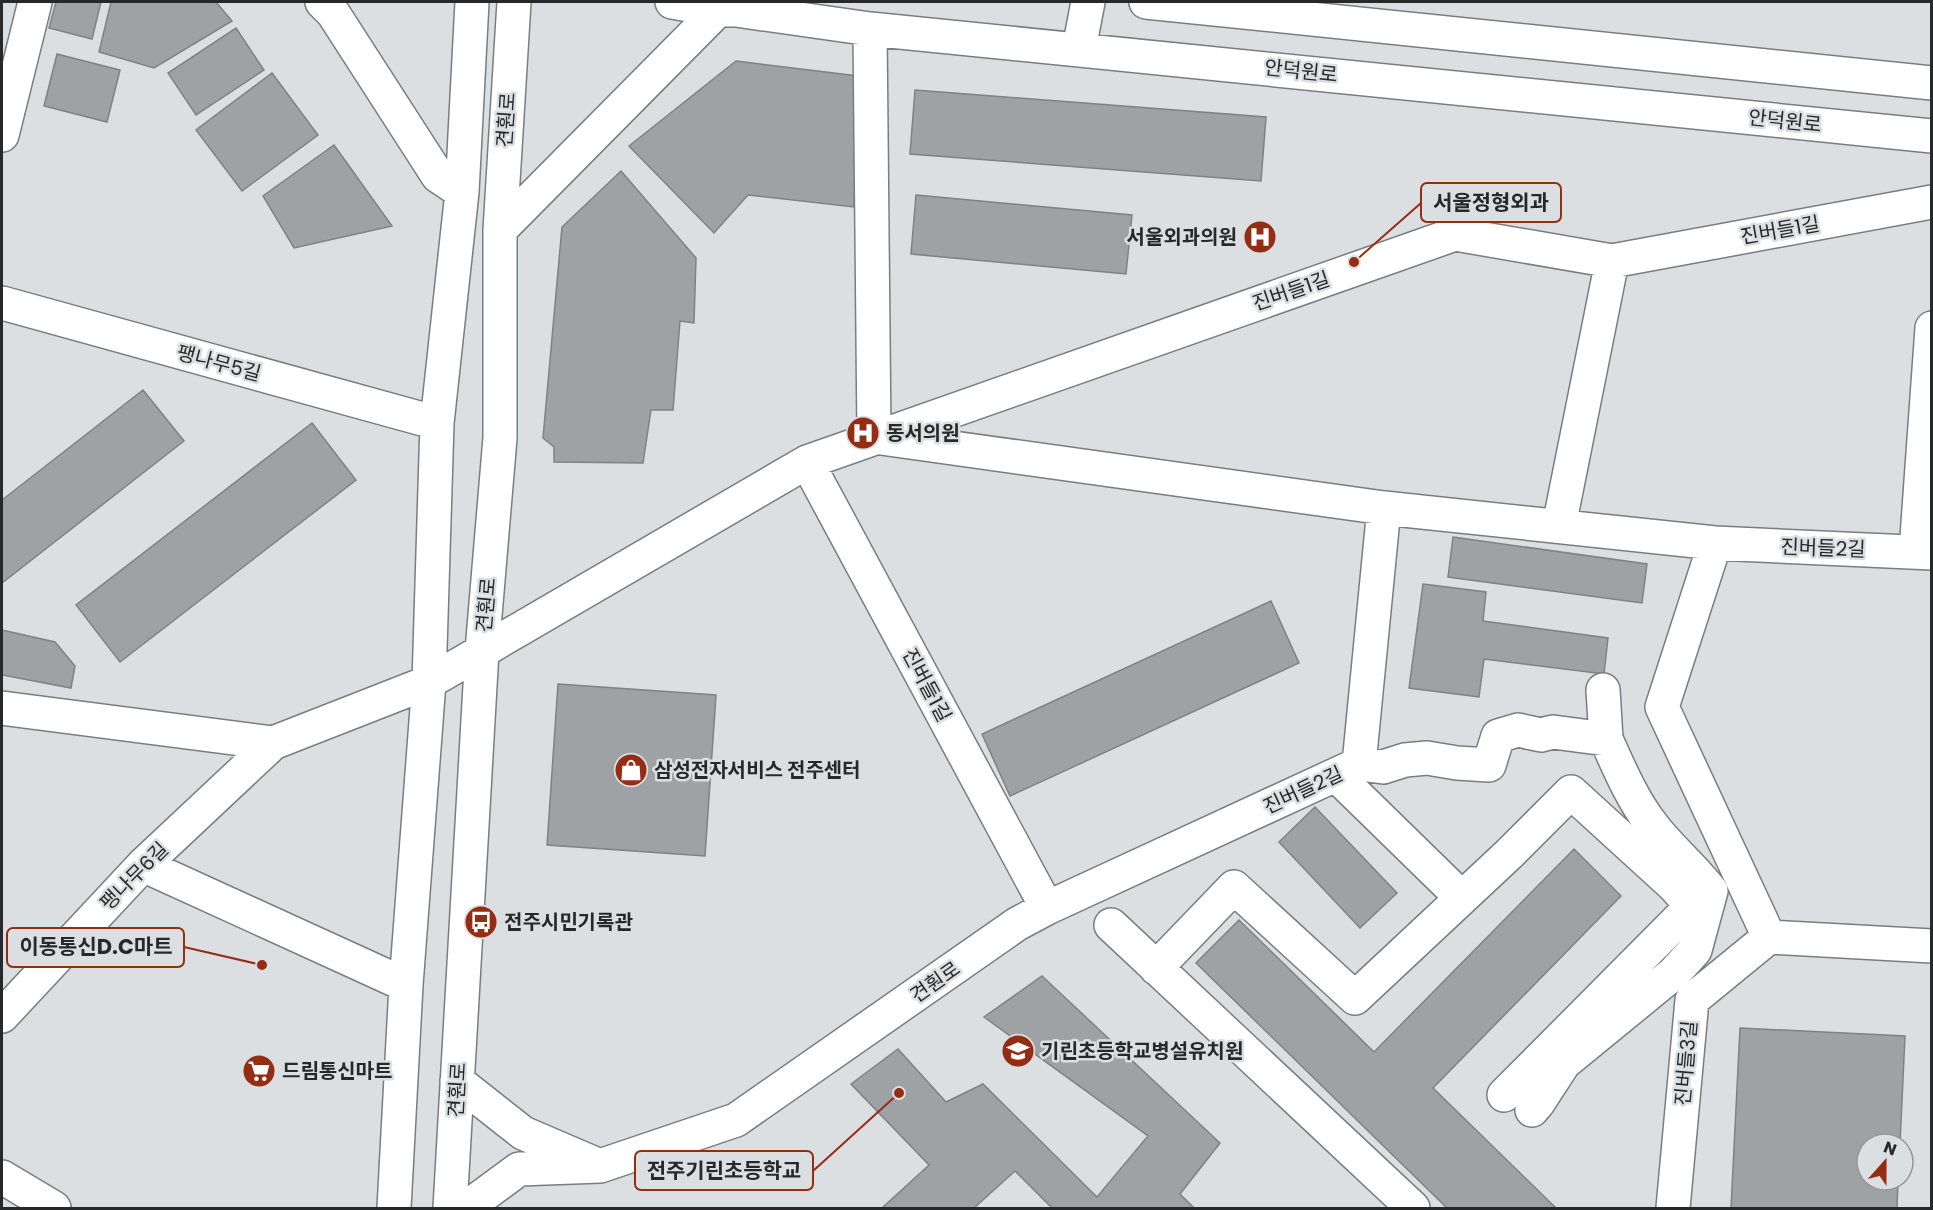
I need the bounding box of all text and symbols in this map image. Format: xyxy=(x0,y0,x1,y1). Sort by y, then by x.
street label: 안덕원로 xyxy=(1263,53,1339,89)
street label: 견훤로 xyxy=(490,91,522,149)
street label: 안덕원로 xyxy=(1747,103,1823,139)
callout: 서울정형외과 xyxy=(1421,183,1561,222)
text: 서울정형외과 xyxy=(1433,188,1549,217)
street label: 진버들1길 xyxy=(1738,209,1822,251)
hospital icon: 서울외과의원 xyxy=(1242,219,1278,255)
place label: 서울외과의원 xyxy=(1127,223,1237,251)
street label: 진버들1길 xyxy=(1249,265,1333,317)
street label: 팽나무5길 xyxy=(174,338,264,388)
hospital icon: 동서의원 xyxy=(845,415,881,451)
place label: 동서의원 xyxy=(886,419,960,447)
street label: 진버들2길 xyxy=(1780,533,1866,563)
street label: 견훤로 xyxy=(470,576,502,634)
street label: 진버들1길 xyxy=(896,643,958,727)
shop icon: 삼성전자서비스 전주센터 xyxy=(613,752,649,788)
place label: 삼성전자서비스 전주센터 xyxy=(654,756,861,784)
street label: 진버들2길 xyxy=(1259,759,1347,821)
street label: 팽나무6길 xyxy=(94,836,174,916)
bus stop icon: 전주시민기록관 xyxy=(463,904,499,940)
place label: 전주시민기록관 xyxy=(504,908,633,936)
callout: 이동통신D.C마트 xyxy=(7,928,184,967)
text: 이동통신D.C마트 xyxy=(19,932,173,961)
street label: 견훤로 xyxy=(904,955,966,1009)
street label: 진버들3길 xyxy=(1668,1019,1704,1107)
school or university icon: 기린초등학교병설유치원 xyxy=(1000,1033,1036,1069)
place label: 기린초등학교병설유치원 xyxy=(1041,1037,1243,1065)
supermarket icon: 드림통신마트 xyxy=(241,1053,277,1089)
place label: 드림통신마트 xyxy=(282,1057,392,1085)
street label: 견훤로 xyxy=(442,1062,472,1118)
north arrow xyxy=(1855,1132,1915,1192)
text: N xyxy=(1880,1136,1900,1161)
callout: 전주기린초등학교 xyxy=(635,1151,813,1190)
text: 전주기린초등학교 xyxy=(647,1156,801,1185)

